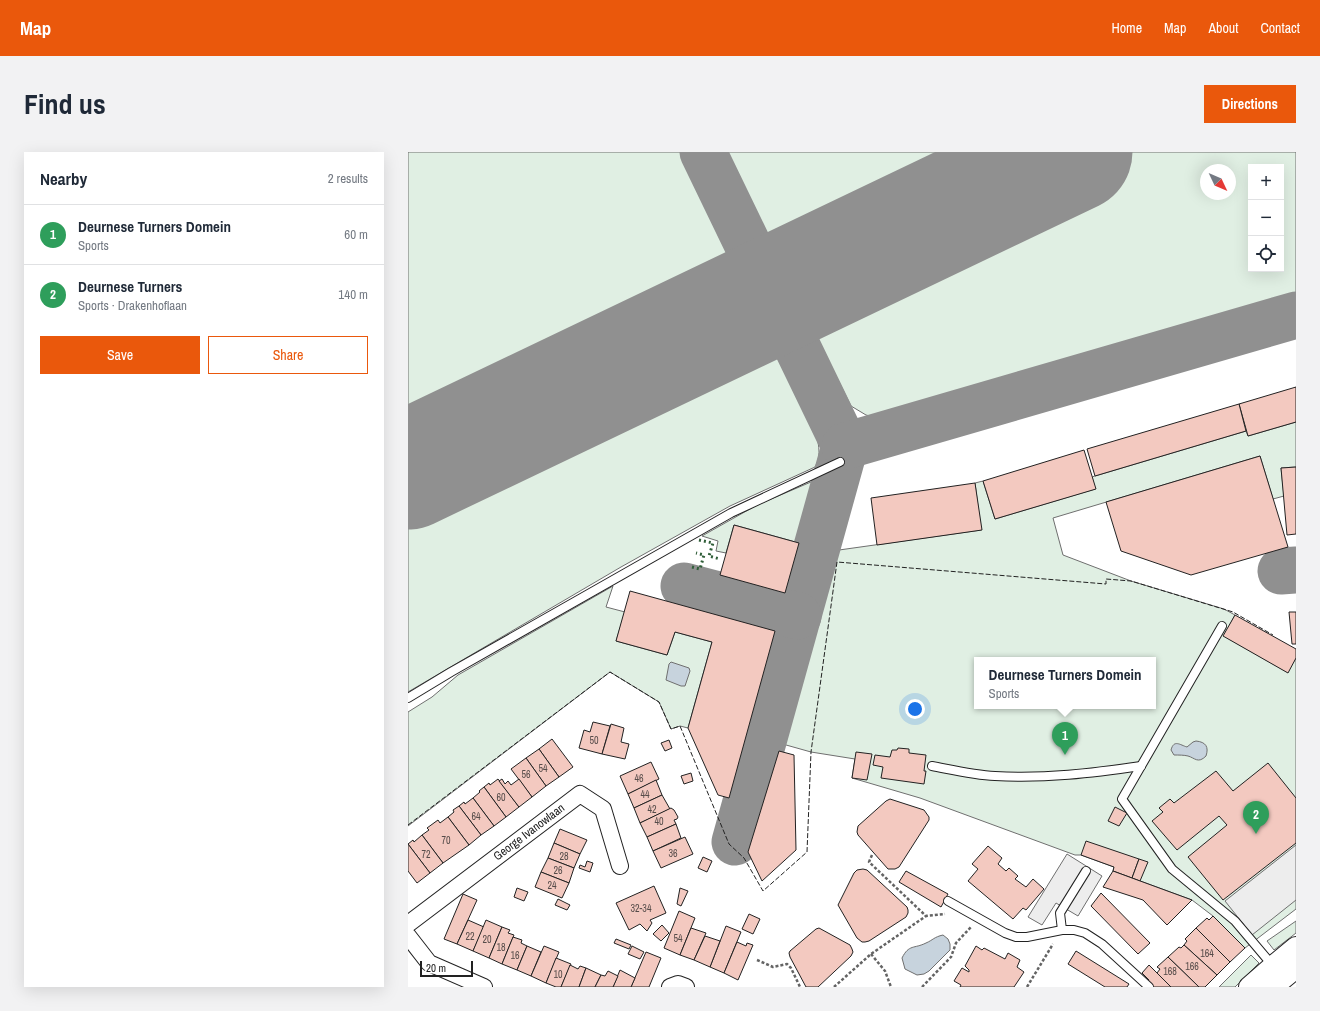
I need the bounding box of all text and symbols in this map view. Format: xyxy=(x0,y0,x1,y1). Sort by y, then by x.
text: Map xyxy=(20,15,51,41)
text: Home xyxy=(1111,19,1142,37)
text: Map xyxy=(1164,19,1186,37)
text: About xyxy=(1208,19,1238,37)
text: Contact xyxy=(1260,19,1300,37)
text: Find us xyxy=(24,85,106,123)
button: Directions xyxy=(1204,85,1296,123)
north arrow xyxy=(1200,164,1236,200)
map controls xyxy=(1248,164,1284,272)
button: + xyxy=(1248,164,1284,200)
text: Nearby xyxy=(40,167,87,190)
text: 2 results xyxy=(328,170,368,187)
button: − xyxy=(1248,200,1284,236)
text: Deurnese Turners Domein xyxy=(78,216,231,237)
text: 1 xyxy=(50,226,56,243)
text: 60 m xyxy=(344,226,368,243)
button: locate xyxy=(1248,236,1284,272)
text: Sports xyxy=(78,237,109,254)
text: Deurnese Turners xyxy=(78,276,182,297)
text: 2 xyxy=(50,286,56,303)
text: 140 m xyxy=(338,286,368,303)
text: Sports · Drakenhoflaan xyxy=(78,297,187,314)
button: Save xyxy=(40,336,200,374)
button: Share xyxy=(208,336,368,374)
popup xyxy=(974,657,1156,709)
text: Deurnese Turners Domein xyxy=(989,664,1141,685)
text: Sports xyxy=(989,685,1019,702)
your location xyxy=(905,699,925,719)
pin: 1 xyxy=(1052,722,1078,755)
house number: 50 xyxy=(589,734,599,747)
house number: 54 xyxy=(538,762,548,775)
house number: 56 xyxy=(521,768,531,781)
house number: 46 xyxy=(634,772,644,785)
house number: 44 xyxy=(640,788,650,801)
house number: 60 xyxy=(496,791,506,804)
street label: George Ivanowlaan xyxy=(490,800,568,864)
pin: 2 xyxy=(1243,801,1269,834)
house number: 42 xyxy=(647,803,657,816)
house number: 64 xyxy=(471,810,481,823)
house number: 40 xyxy=(654,815,664,828)
house number: 70 xyxy=(441,834,451,847)
house number: 36 xyxy=(668,847,678,860)
house number: 72 xyxy=(421,848,431,861)
house number: 28 xyxy=(559,850,569,863)
house number: 26 xyxy=(553,864,563,877)
house number: 24 xyxy=(547,879,557,892)
house number: 32-34 xyxy=(631,902,652,915)
house number: 22 xyxy=(465,930,475,943)
house number: 54 xyxy=(673,932,683,945)
house number: 20 xyxy=(482,933,492,946)
house number: 18 xyxy=(496,941,506,954)
house number: 164 xyxy=(1200,947,1214,960)
house number: 16 xyxy=(510,949,520,962)
scale bar xyxy=(420,959,473,978)
house number: 166 xyxy=(1185,960,1199,973)
text: 20 m xyxy=(426,961,446,975)
house number: 168 xyxy=(1163,965,1177,978)
house number: 10 xyxy=(553,968,563,981)

